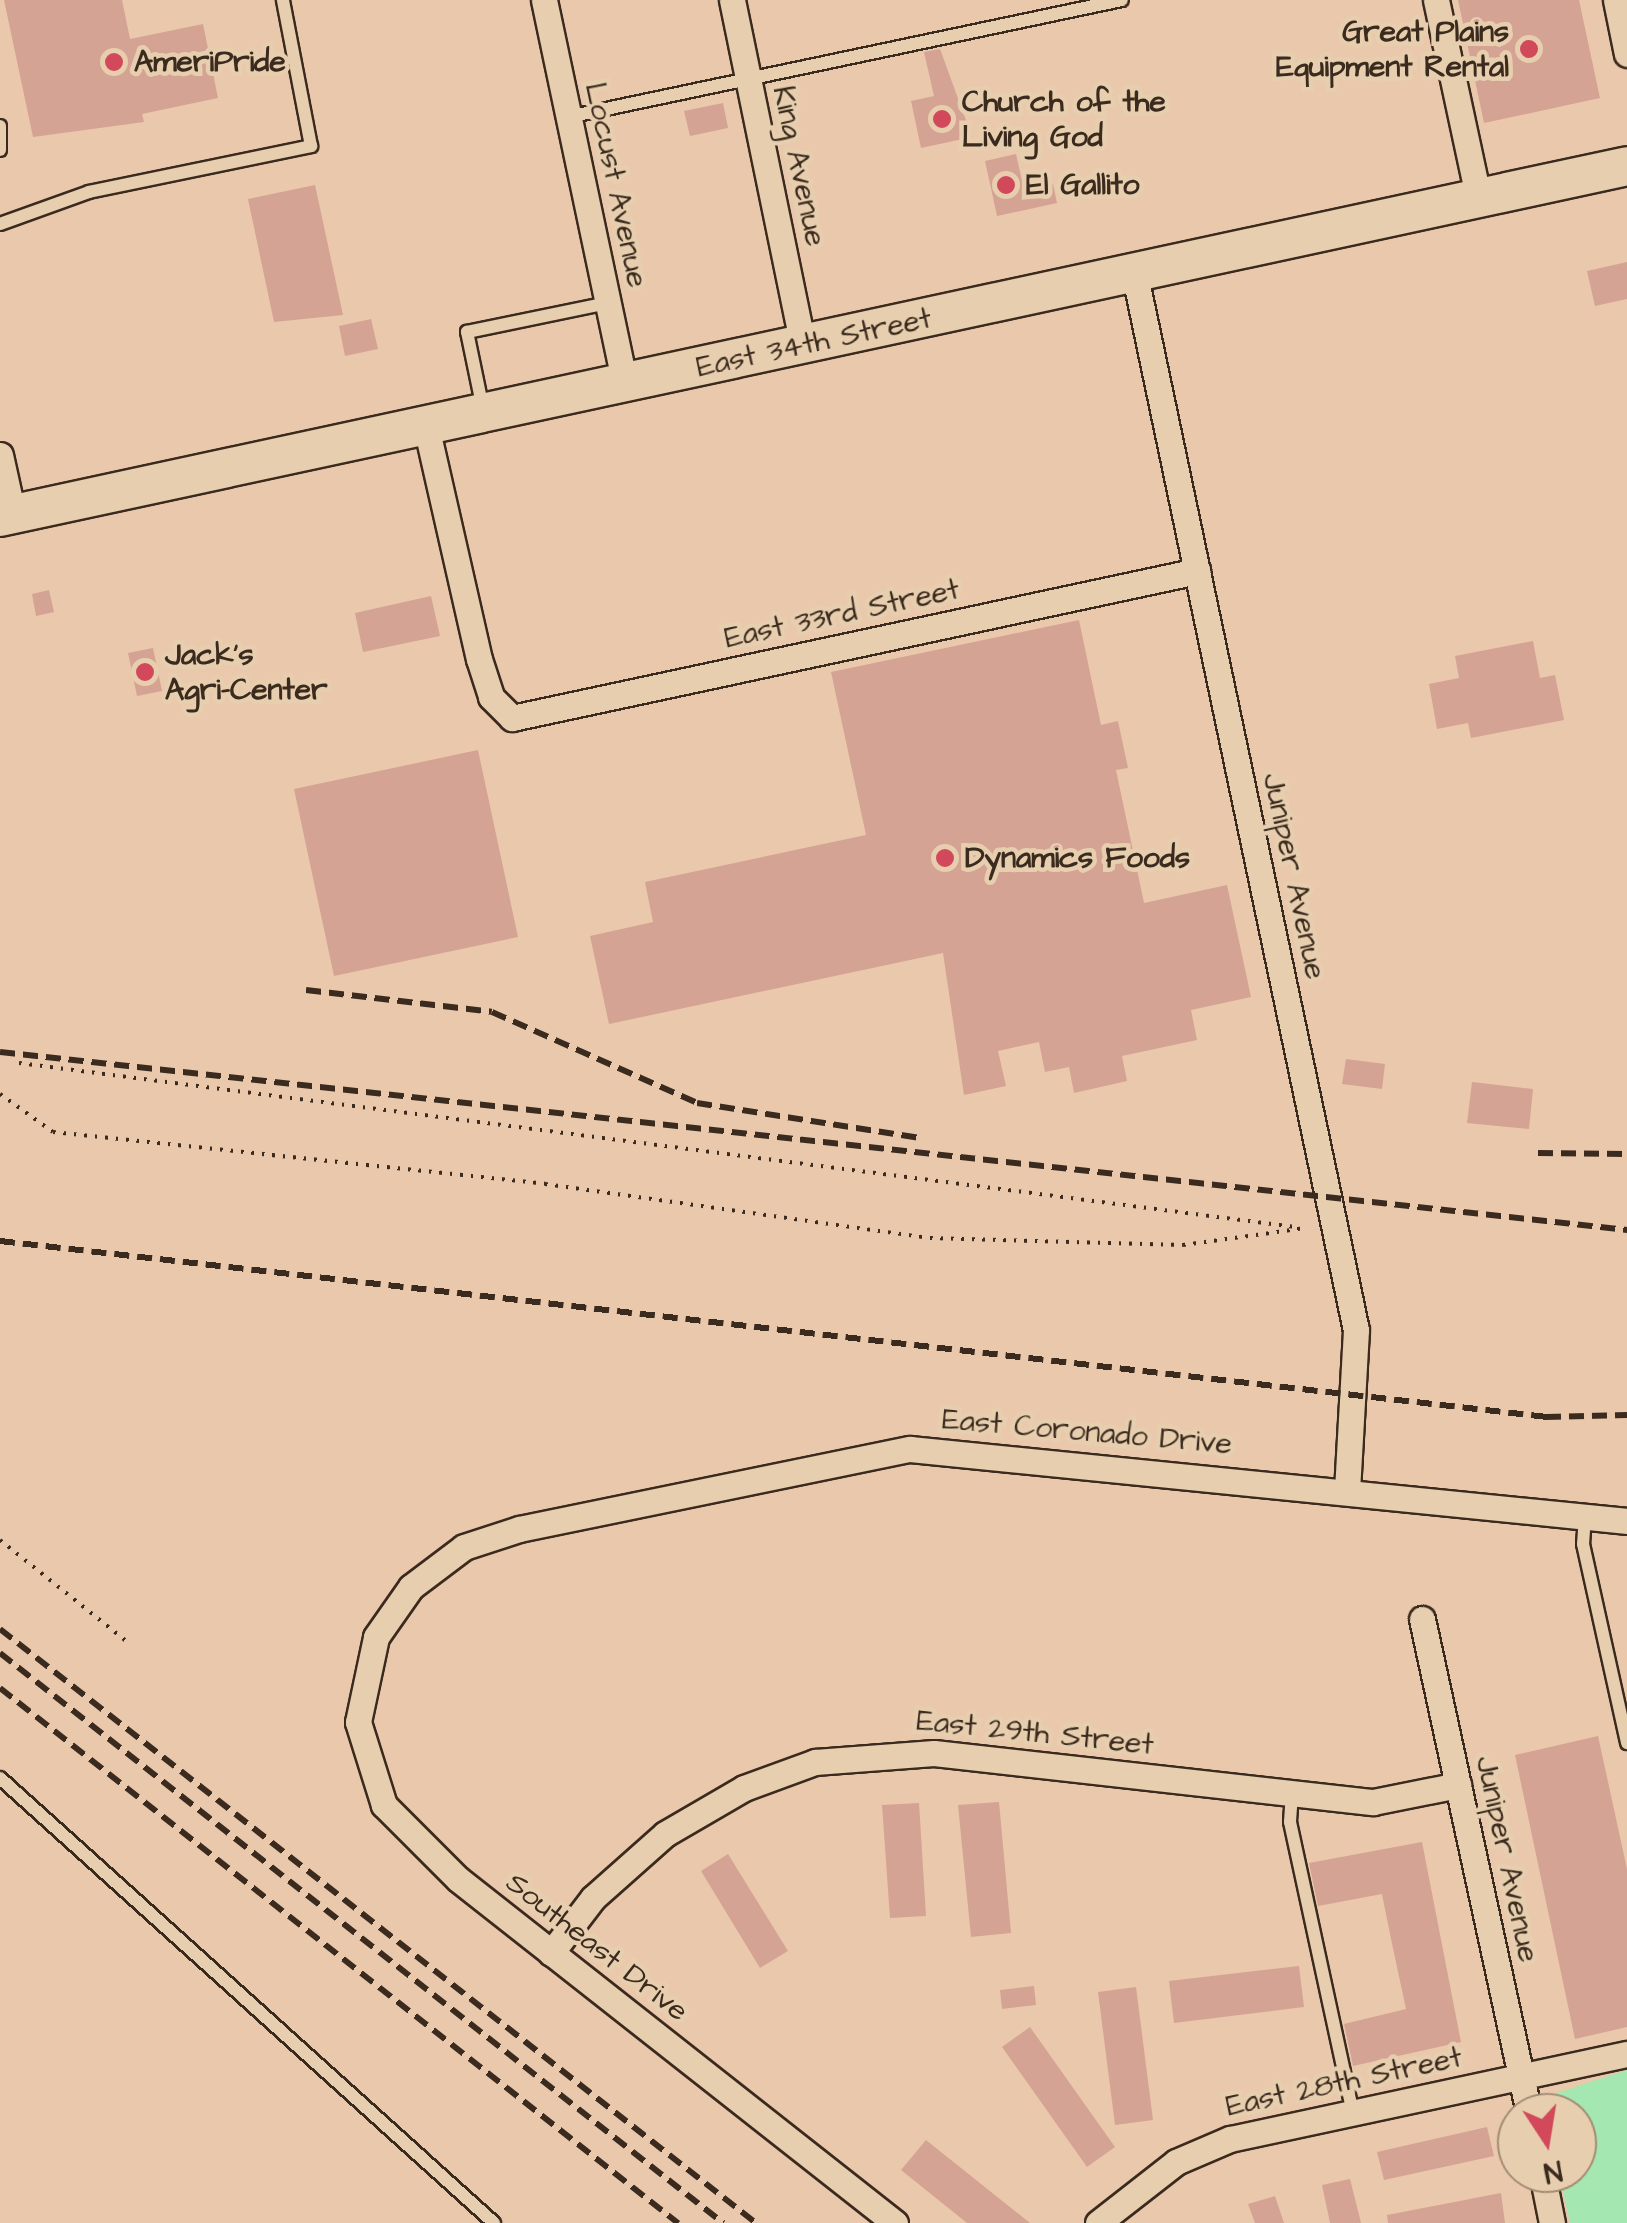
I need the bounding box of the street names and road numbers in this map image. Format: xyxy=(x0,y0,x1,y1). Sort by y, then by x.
street label: Locust Avenue xyxy=(577,79,655,291)
street label: King Avenue xyxy=(764,83,834,249)
street label: East 34th Street xyxy=(693,301,935,385)
street label: East 33rd Street xyxy=(721,572,963,656)
street label: Juniper Avenue xyxy=(1255,770,1333,982)
street label: East Coronado Drive xyxy=(941,1401,1233,1463)
street label: East 29th Street xyxy=(915,1703,1155,1763)
street label: Juniper Avenue xyxy=(1468,1753,1546,1965)
street label: Southeast Drive xyxy=(499,1865,695,2029)
street label: East 28th Street xyxy=(1223,2039,1465,2125)

